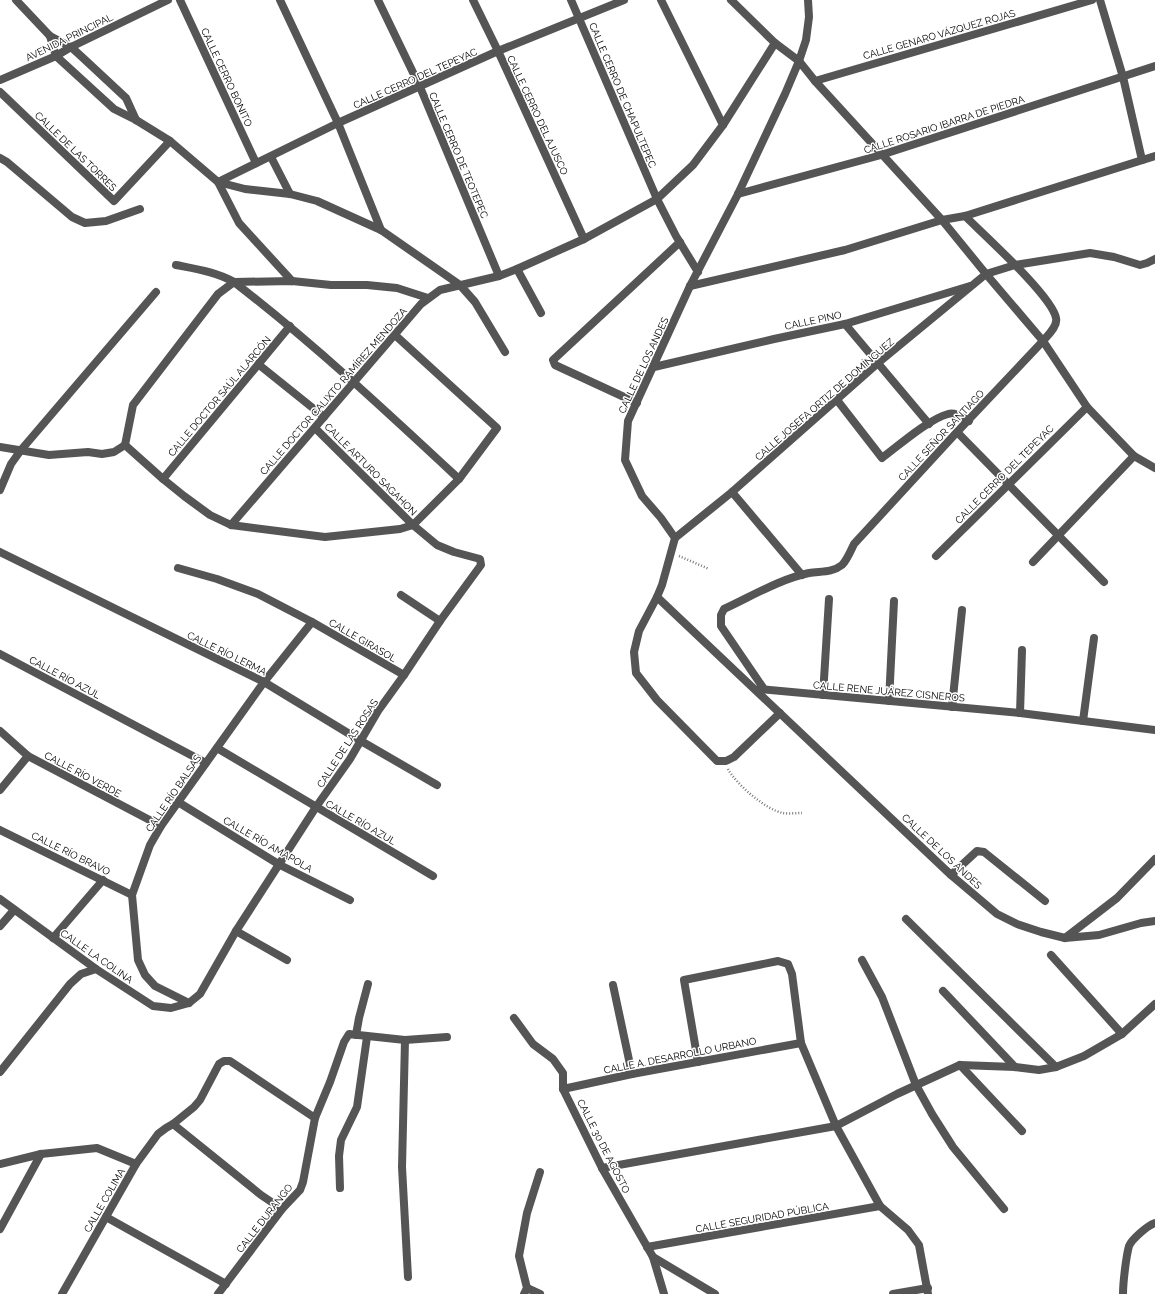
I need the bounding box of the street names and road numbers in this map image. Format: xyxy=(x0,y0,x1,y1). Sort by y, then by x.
street label: CALLE GENARO VÁZQUEZ ROJAS xyxy=(862,7,1017,62)
street label: AVENIDA PRINCIPAL xyxy=(24,11,115,63)
street label: CALLE CERRO DE CHAPULTEPEC xyxy=(587,21,658,169)
street label: CALLE CERRO BONITO xyxy=(199,26,254,129)
street label: CALLE CERRO DEL TEPEYAC xyxy=(352,46,479,111)
street label: CALLE CERRO DEL AJUSCO xyxy=(505,54,570,177)
street label: CALLE CERRO DE TEOTEPEC xyxy=(427,90,490,220)
street label: CALLE ROSARIO IBARRA DE PIEDRA xyxy=(862,93,1026,156)
street label: CALLE DE LAS TORRES xyxy=(33,110,119,193)
street label: CALLE DOCTOR CALIXTO RAMÍREZ MENDOZA xyxy=(258,305,409,477)
street label: CALLE PINO xyxy=(784,309,843,332)
street label: CALLE DE LOS ANDES xyxy=(616,315,671,415)
street label: CALLE DOCTOR SAÚL ALARCÓN xyxy=(166,334,273,459)
street label: CALLE JOSEFA ORTIZ DE DOMÍNGUEZ xyxy=(753,336,896,463)
street label: CALLE SEÑOR SANTIAGO xyxy=(896,387,987,483)
street label: CALLE ARTURO SAGAHON xyxy=(322,421,419,518)
street label: CALLE CERRO DEL TEPEYAC xyxy=(953,423,1056,526)
street label: CALLE GIRASOL xyxy=(327,617,399,664)
street label: CALLE RÍO LERMA xyxy=(185,629,268,678)
street label: CALLE RÍO AZUL xyxy=(27,654,102,701)
street label: CALLE RENE JUÁREZ CISNEROS xyxy=(813,679,965,704)
street label: CALLE DE LAS ROSAS xyxy=(315,697,380,790)
street label: CALLE RÍO VERDE xyxy=(43,750,123,799)
street label: CALLE RÍO BALSAS xyxy=(144,753,203,834)
street label: CALLE RÍO AZUL xyxy=(324,798,398,847)
street label: CALLE DE LOS ANDES xyxy=(900,812,984,891)
street label: CALLE RÍO AMAPOLA xyxy=(221,814,315,875)
street label: CALLE RÍO BRAVO xyxy=(30,830,112,878)
street label: CALLE LA COLINA xyxy=(58,927,135,986)
street label: CALLE A. DESARROLLO URBANO xyxy=(603,1035,758,1076)
street label: CALLE 30 DE AGOSTO xyxy=(575,1097,632,1195)
street label: CALLE COLIMA xyxy=(82,1166,127,1234)
street label: CALLE DURANGO xyxy=(234,1181,295,1255)
street label: CALLE SEGURIDAD PÚBLICA xyxy=(695,1200,830,1235)

